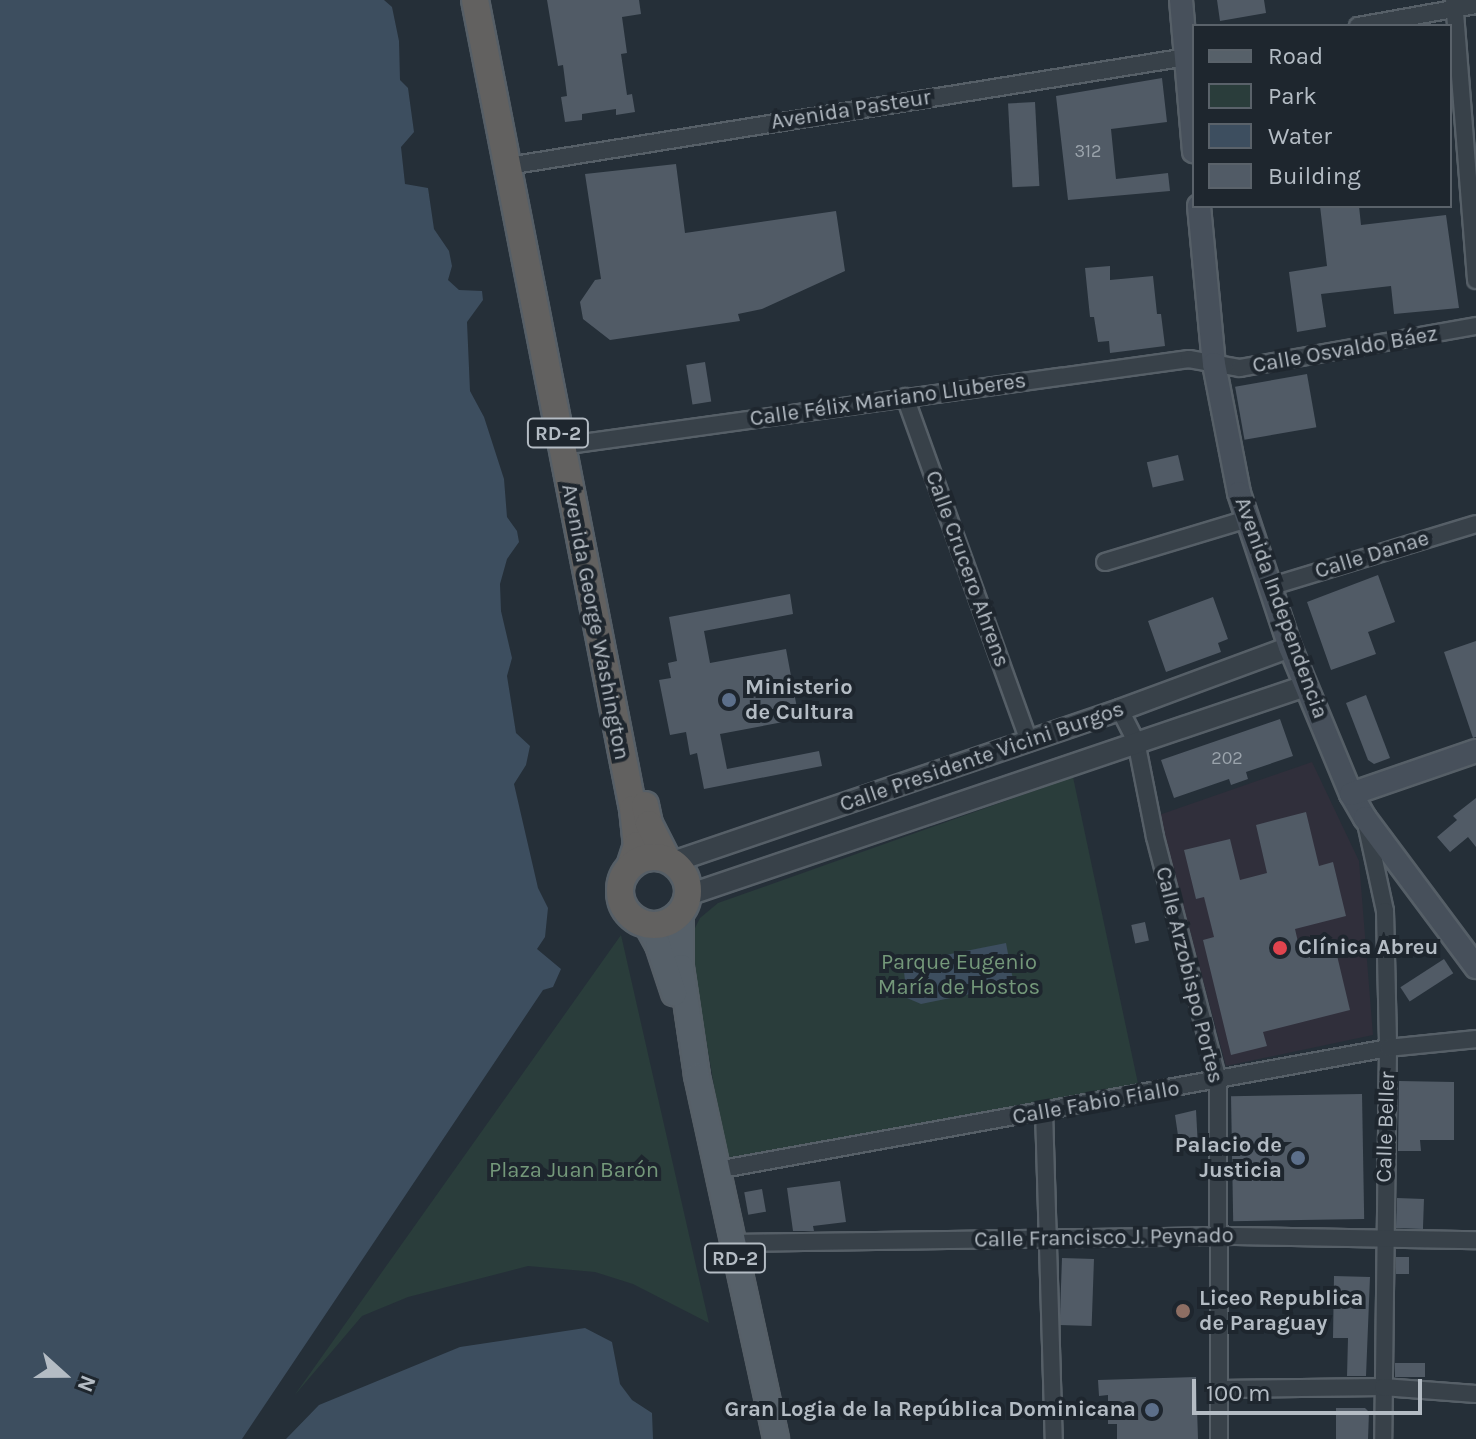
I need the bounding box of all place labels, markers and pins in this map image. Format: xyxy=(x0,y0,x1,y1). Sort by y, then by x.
place label: Ministerio de Cultura xyxy=(745,674,854,726)
marker: Ministerio de Cultura xyxy=(720,691,738,709)
place label: Clínica Abreu xyxy=(1298,935,1438,961)
marker: Clínica Abreu xyxy=(1269,937,1291,959)
place label: Palacio de Justicia xyxy=(1175,1132,1282,1184)
marker: Palacio de Justicia xyxy=(1289,1149,1307,1167)
place label: Liceo Republica de Paraguay xyxy=(1199,1285,1363,1336)
marker: Liceo Republica de Paraguay xyxy=(1174,1302,1192,1320)
place label: Gran Logia de la República Dominicana xyxy=(724,1397,1136,1423)
marker: Gran Logia de la República Dominicana xyxy=(1143,1401,1161,1419)

